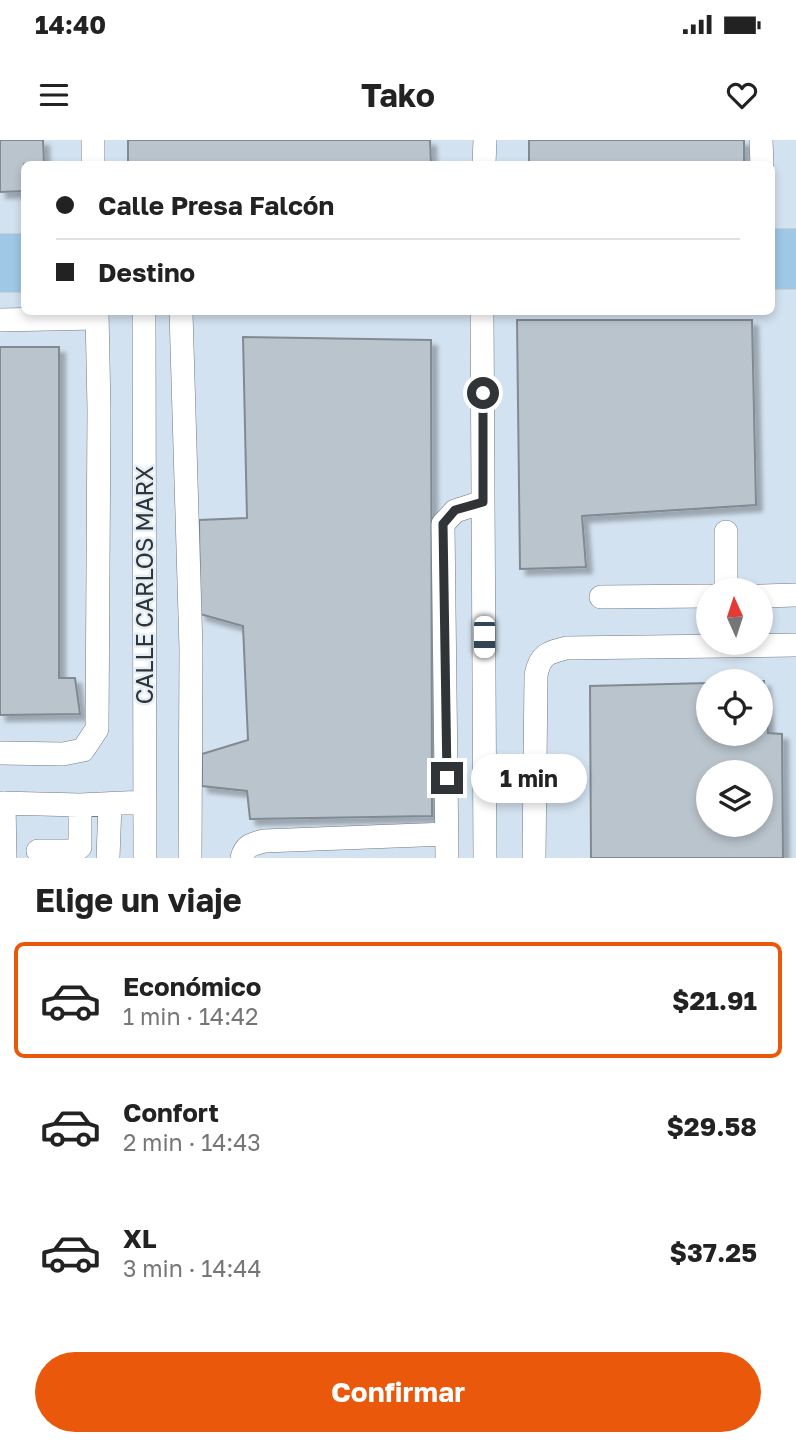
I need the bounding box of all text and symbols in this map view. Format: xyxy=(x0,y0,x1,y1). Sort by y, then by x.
text: 14:40 xyxy=(35,9,106,40)
icon: menu xyxy=(35,76,73,114)
text: Tako xyxy=(361,76,435,114)
icon: heart xyxy=(723,76,761,114)
text: Calle Presa Falcón xyxy=(98,190,334,221)
text: Destino xyxy=(98,257,195,288)
route start xyxy=(467,377,499,409)
street label: CALLE CARLOS MARX xyxy=(130,466,158,704)
north arrow xyxy=(696,578,774,654)
map controls xyxy=(696,578,773,837)
car xyxy=(474,616,495,658)
button: locate xyxy=(696,669,773,746)
callout: 1 min xyxy=(472,754,587,802)
button: layers xyxy=(696,760,773,837)
route end xyxy=(431,762,463,794)
text: 1 min xyxy=(500,764,558,792)
text: Elige un viaje xyxy=(35,881,242,919)
icon: car xyxy=(39,969,102,1032)
text: Económico xyxy=(123,971,261,1002)
text: $21.91 xyxy=(672,985,757,1016)
text: 1 min · 14:42 xyxy=(123,1002,258,1030)
icon: car xyxy=(39,1095,102,1158)
text: Confort xyxy=(123,1097,219,1128)
text: $29.58 xyxy=(666,1111,757,1142)
text: 2 min · 14:43 xyxy=(123,1128,261,1156)
icon: car xyxy=(39,1221,102,1284)
text: XL xyxy=(123,1223,157,1254)
text: $37.25 xyxy=(670,1237,757,1268)
text: 3 min · 14:44 xyxy=(123,1254,261,1282)
button: Confirmar xyxy=(35,1352,761,1432)

